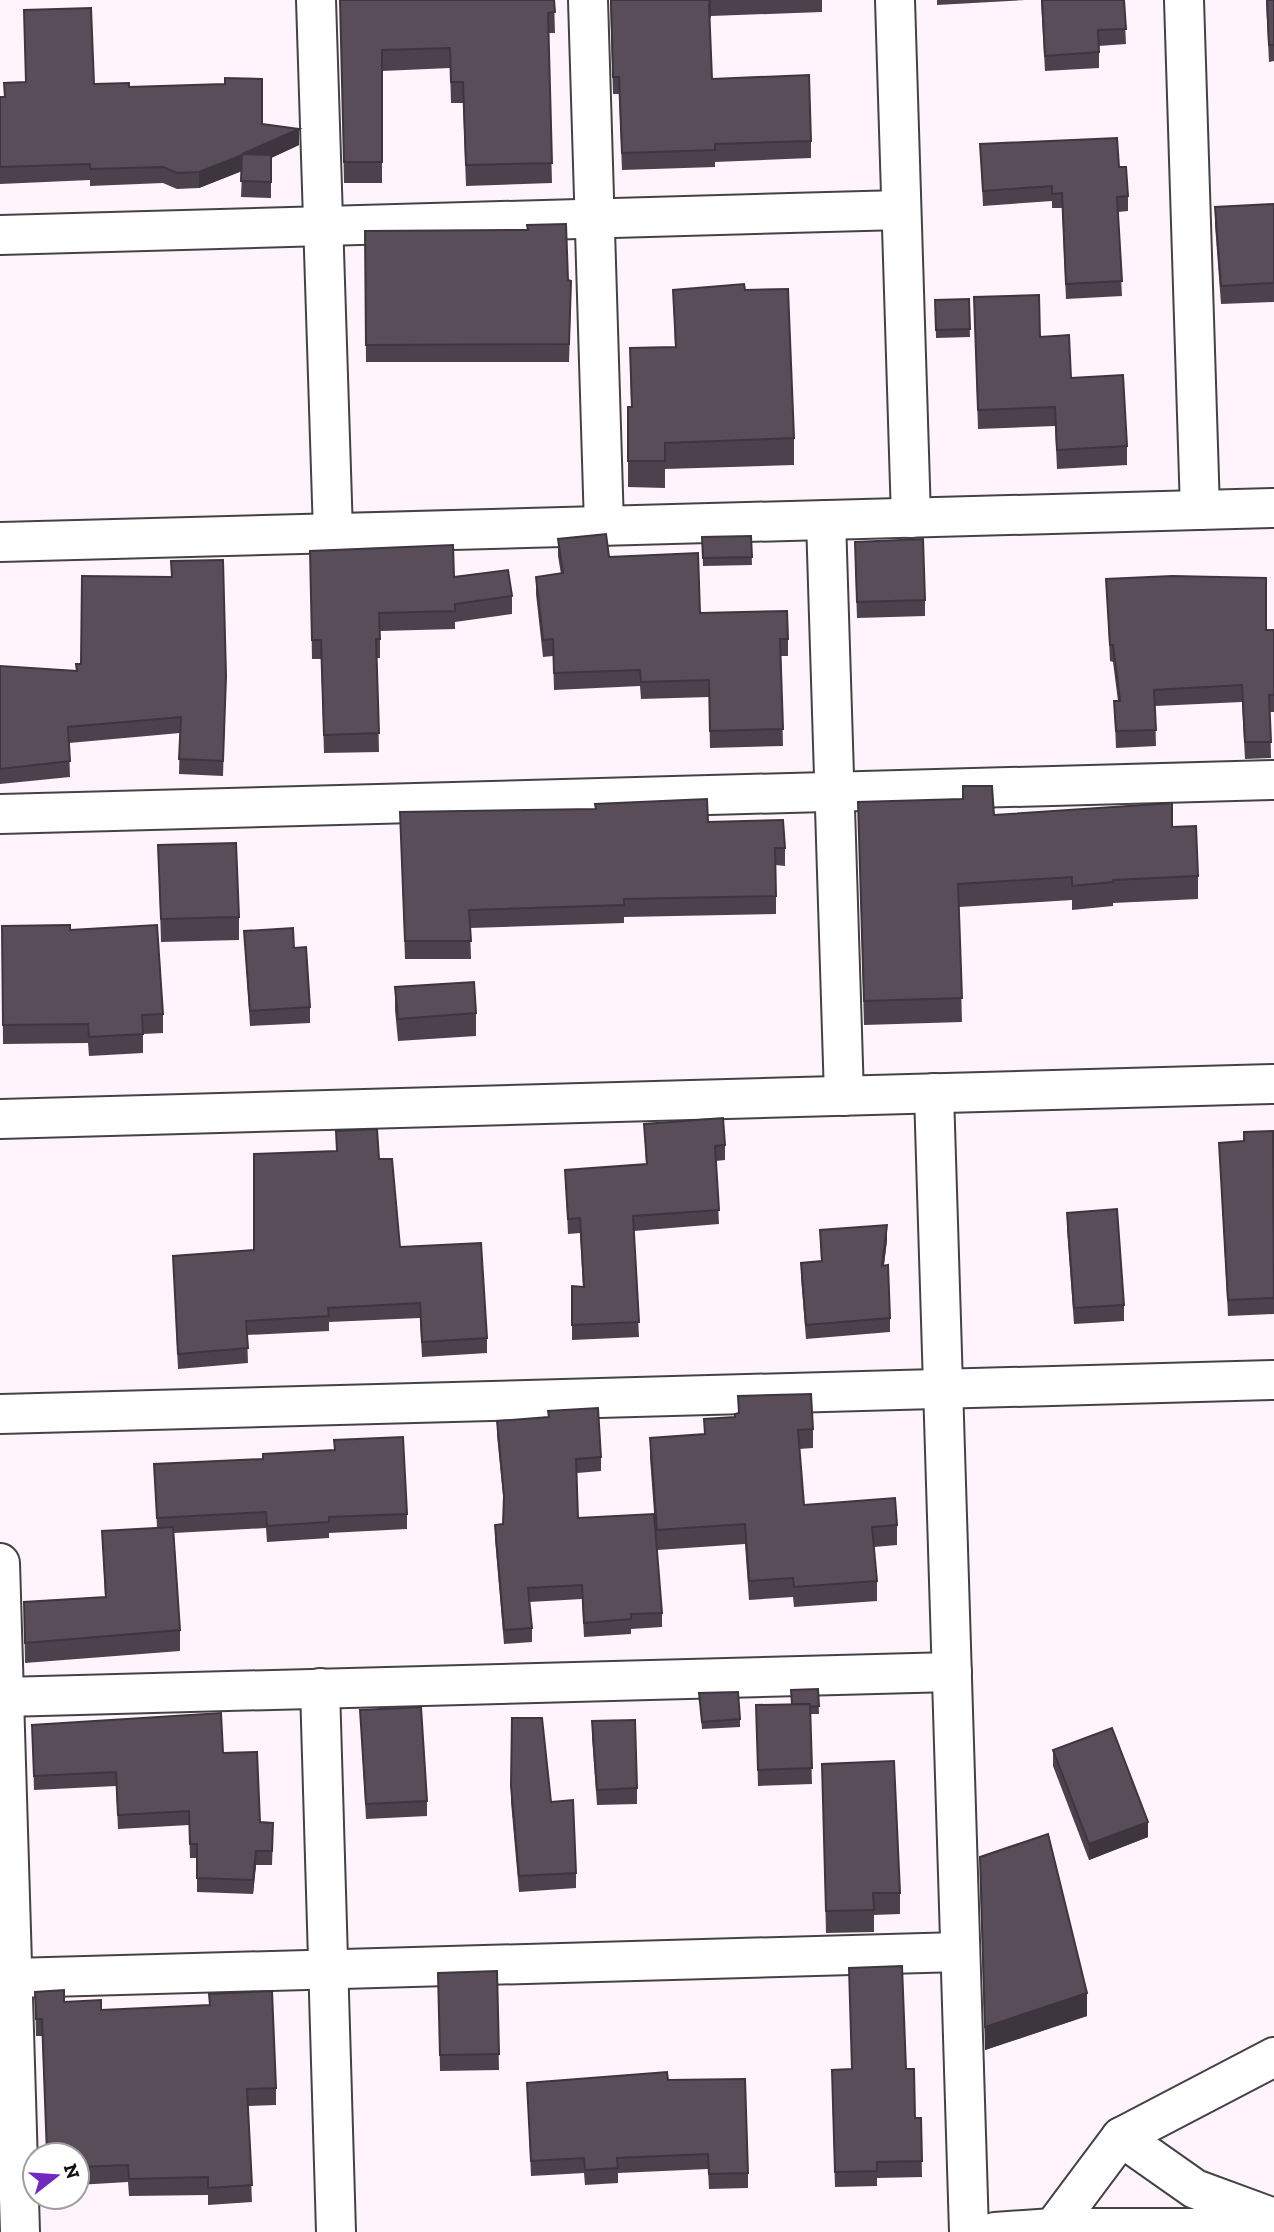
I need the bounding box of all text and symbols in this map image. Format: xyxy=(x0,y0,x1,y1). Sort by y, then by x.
north arrow xyxy=(21,2141,91,2211)
text: N xyxy=(59,2161,85,2181)

